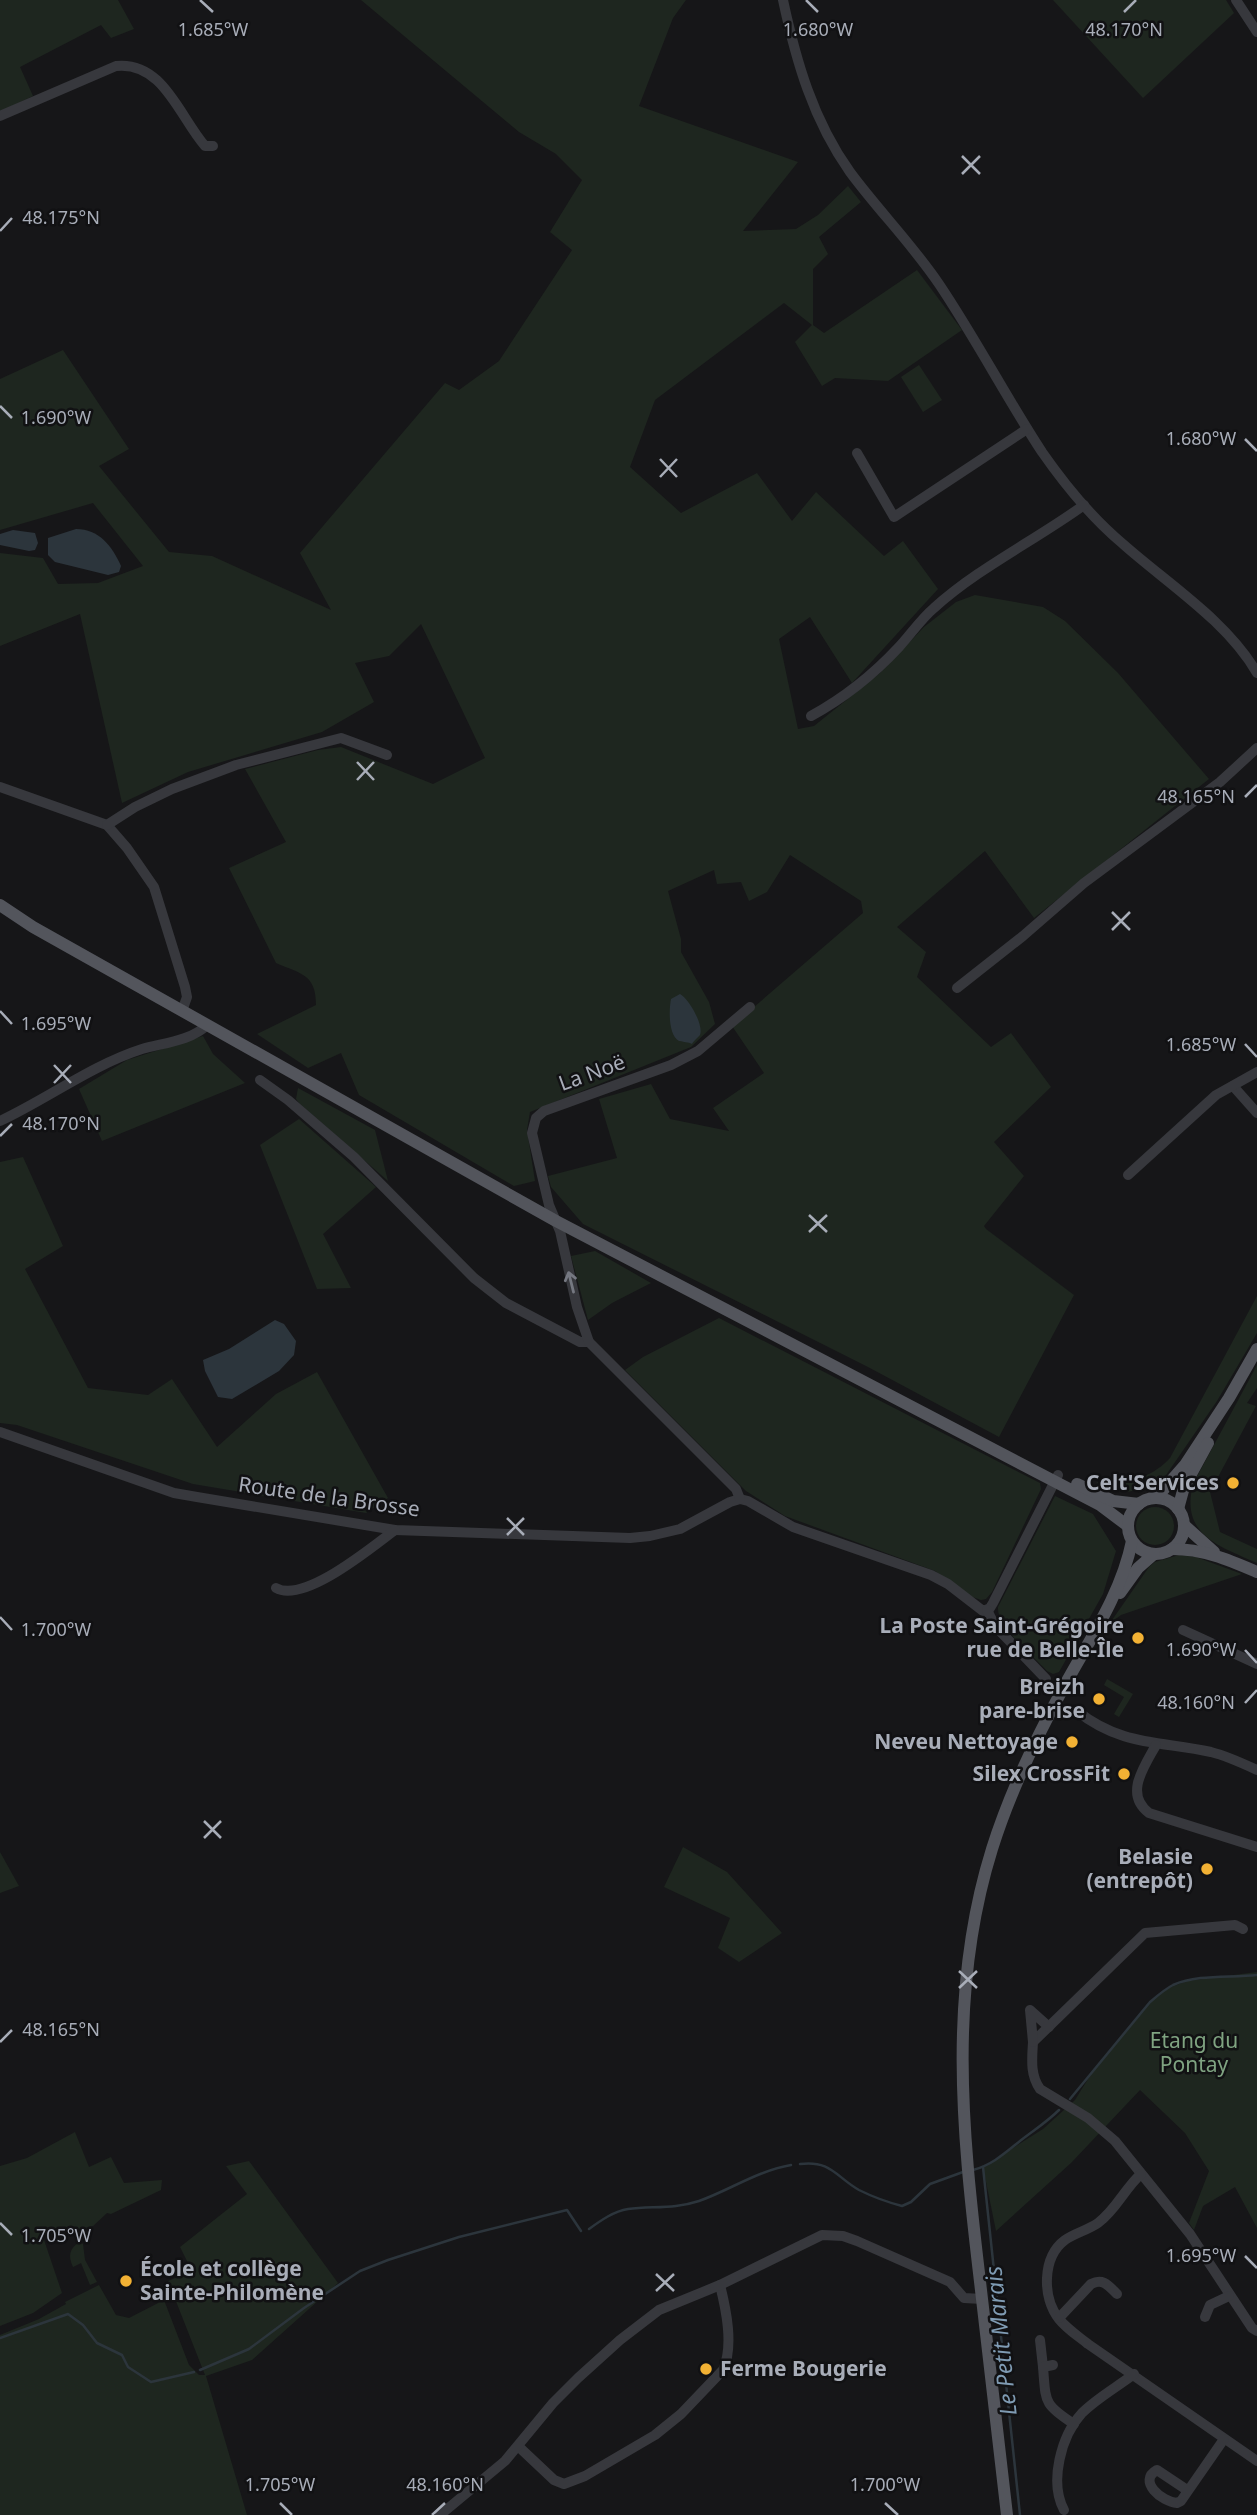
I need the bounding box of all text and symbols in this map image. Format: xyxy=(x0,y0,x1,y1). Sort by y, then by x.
text: 1.685°W xyxy=(178,17,248,41)
text: 1.680°W xyxy=(783,17,853,41)
text: 48.170°N xyxy=(1085,17,1163,41)
text: 48.175°N xyxy=(22,205,100,229)
text: 1.690°W xyxy=(21,405,91,429)
text: 1.680°W xyxy=(1166,426,1236,450)
text: 48.165°N xyxy=(1157,784,1235,808)
text: 1.695°W xyxy=(21,1011,91,1035)
text: 1.685°W xyxy=(1166,1032,1236,1056)
street label: La Noë xyxy=(555,1047,629,1097)
text: 48.170°N xyxy=(22,1111,100,1135)
one-way arrow xyxy=(564,1271,577,1294)
place label: Celt'Services xyxy=(1086,1468,1219,1496)
street label: Route de la Brosse xyxy=(237,1469,422,1523)
marker: Celt'Services xyxy=(1225,1475,1241,1491)
place label: La Poste Saint-Grégoire rue de Belle-Île xyxy=(880,1611,1124,1663)
text: 1.700°W xyxy=(21,1617,91,1641)
marker: La Poste Saint-Grégoire rue de Belle-Île xyxy=(1130,1630,1146,1646)
text: 1.690°W xyxy=(1166,1637,1236,1661)
place label: Breizh pare-brise xyxy=(979,1672,1085,1724)
text: 48.160°N xyxy=(1157,1690,1235,1714)
marker: Breizh pare-brise xyxy=(1091,1691,1107,1707)
place label: Neveu Nettoyage xyxy=(874,1727,1058,1755)
marker: Neveu Nettoyage xyxy=(1064,1734,1080,1750)
place label: Silex CrossFit xyxy=(973,1759,1110,1787)
marker: Silex CrossFit xyxy=(1116,1766,1132,1782)
place label: Belasie (entrepôt) xyxy=(1086,1842,1193,1894)
marker: Belasie (entrepôt) xyxy=(1199,1861,1215,1877)
text: 48.165°N xyxy=(22,2017,100,2041)
park label: Etang du Pontay xyxy=(1150,2026,1238,2078)
text: 1.705°W xyxy=(21,2223,91,2247)
text: 1.695°W xyxy=(1166,2243,1236,2267)
place label: École et collège Sainte-Philomène xyxy=(140,2254,324,2306)
water label: Le Petit Marais xyxy=(976,2265,1024,2417)
marker: École et collège Sainte-Philomène xyxy=(118,2273,134,2289)
place label: Ferme Bougerie xyxy=(720,2354,887,2382)
marker: Ferme Bougerie xyxy=(698,2361,714,2377)
text: 1.705°W xyxy=(245,2472,315,2496)
text: 48.160°N xyxy=(406,2472,484,2496)
text: 1.700°W xyxy=(850,2472,920,2496)

